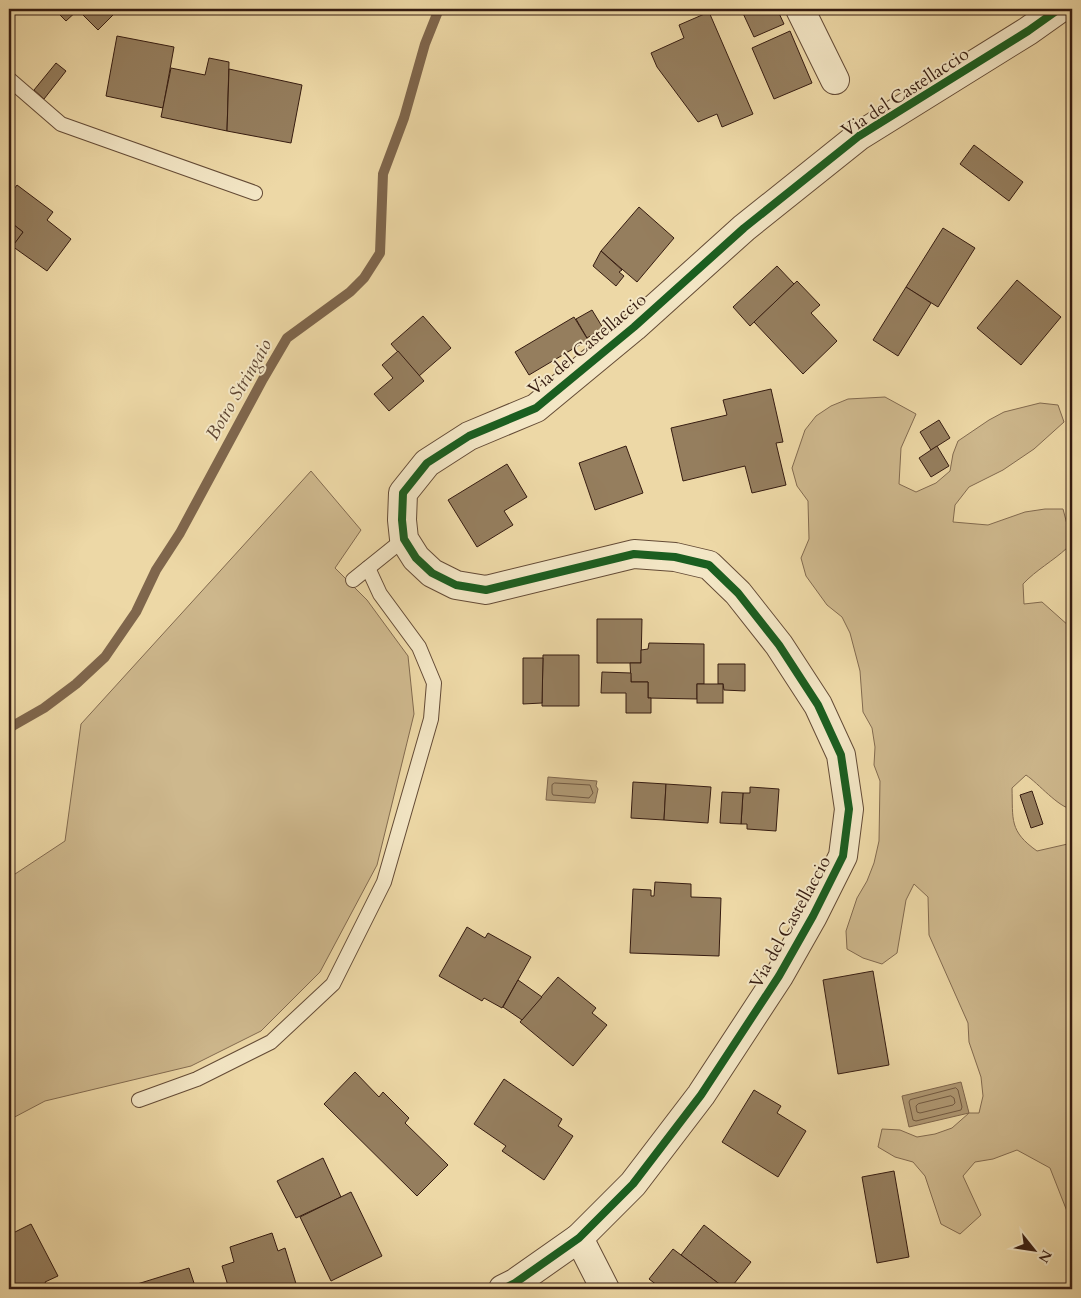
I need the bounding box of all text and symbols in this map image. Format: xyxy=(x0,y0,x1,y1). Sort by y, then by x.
street label: Via del Castellaccio xyxy=(837,42,974,143)
street label: Via del Castellaccio xyxy=(523,287,652,401)
water label: Botro Stringaio xyxy=(199,334,278,445)
street label: Via del Castellaccio xyxy=(744,851,837,993)
north arrow xyxy=(1008,1226,1058,1276)
text: N xyxy=(1034,1246,1056,1266)

